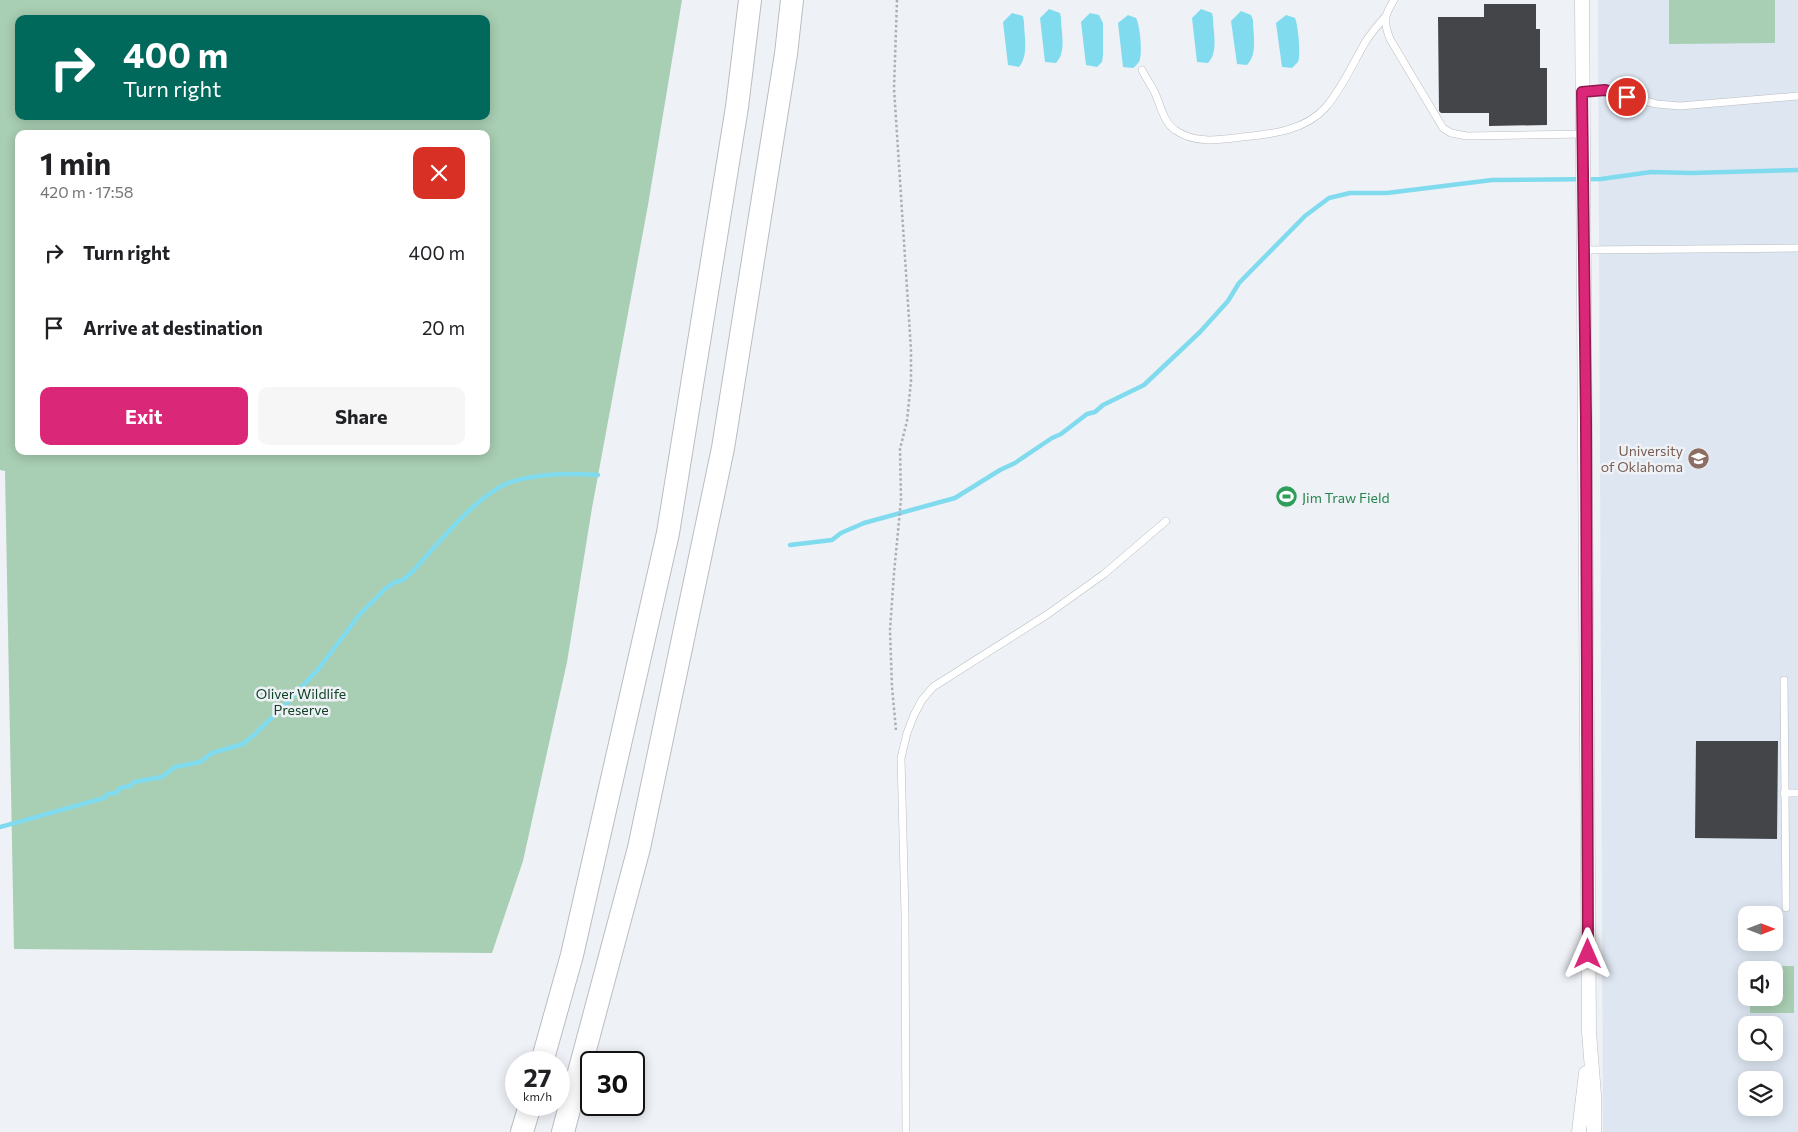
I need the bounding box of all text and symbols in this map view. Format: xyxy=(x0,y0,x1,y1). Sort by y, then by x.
text: 400 m xyxy=(123,32,228,75)
icon: right xyxy=(40,35,105,100)
text: Turn right xyxy=(123,75,221,102)
pin xyxy=(1606,76,1648,118)
icon: arrive xyxy=(1613,83,1641,111)
text: 1 min xyxy=(40,144,111,181)
button: close xyxy=(413,147,465,199)
text: 420 m · 17:58 xyxy=(40,182,134,201)
icon: right xyxy=(40,239,68,267)
text: Turn right xyxy=(83,241,170,264)
text: 400 m xyxy=(409,241,465,264)
icon: arrive xyxy=(40,314,68,342)
text: Arrive at destination xyxy=(83,316,263,339)
text: 20 m xyxy=(422,316,465,339)
button: Exit xyxy=(40,387,248,445)
button: Share xyxy=(258,387,465,445)
place label: University of Oklahoma xyxy=(1601,442,1683,475)
school or university icon: University of Oklahoma xyxy=(1687,446,1711,470)
sports icon: Jim Traw Field xyxy=(1274,485,1298,509)
place label: Jim Traw Field xyxy=(1302,489,1390,506)
park label: Oliver Wildlife Preserve xyxy=(256,685,346,718)
north arrow xyxy=(1738,906,1782,951)
map controls xyxy=(1738,906,1783,1116)
position arrow xyxy=(1561,927,1613,979)
button: sound xyxy=(1738,961,1783,1006)
button: search xyxy=(1738,1016,1783,1061)
speed limit sign: 30 xyxy=(580,1051,645,1116)
text: 27 xyxy=(524,1062,551,1092)
button: layers xyxy=(1738,1071,1783,1116)
text: km/h xyxy=(523,1089,552,1103)

